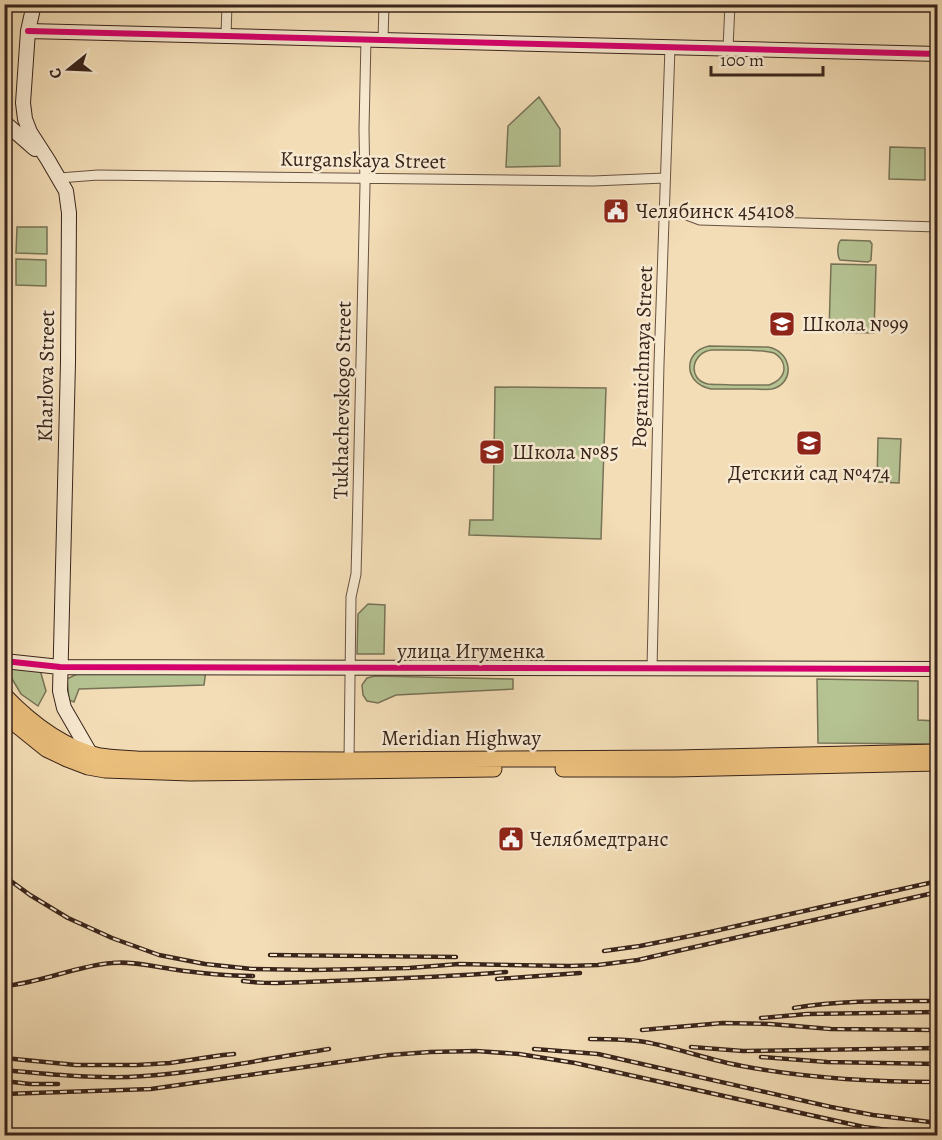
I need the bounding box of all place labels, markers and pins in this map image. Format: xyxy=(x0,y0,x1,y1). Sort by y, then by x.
public building icon: Челябинск 454108 xyxy=(601,196,631,226)
place label: Челябинск 454108 xyxy=(636,197,795,225)
school or university icon: Школа №99 xyxy=(767,309,797,339)
place label: Школа №99 xyxy=(802,310,909,338)
school or university icon: Детский сад №474 xyxy=(794,428,824,458)
school or university icon: Школа №85 xyxy=(477,437,507,467)
place label: Школа №85 xyxy=(512,438,619,466)
place label: Детский сад №474 xyxy=(728,459,890,487)
public building icon: Челябмедтранс xyxy=(496,824,526,854)
place label: Челябмедтранс xyxy=(530,825,669,853)

